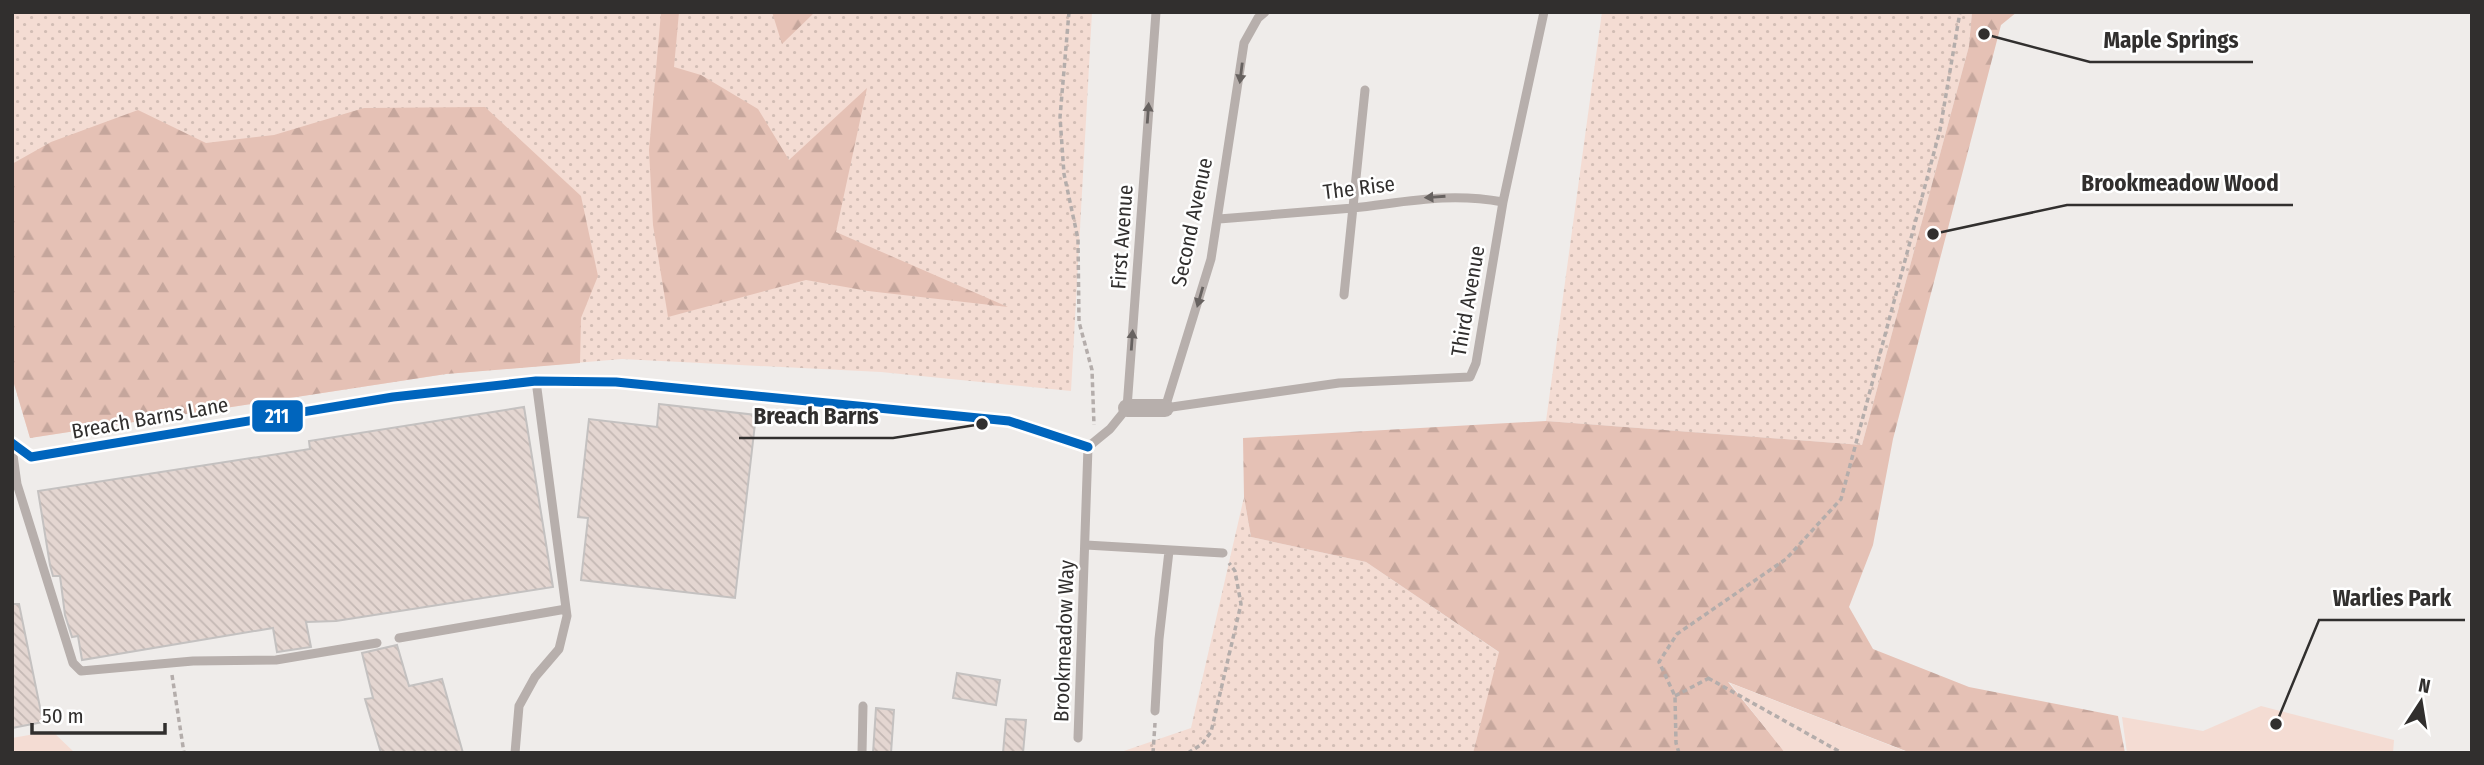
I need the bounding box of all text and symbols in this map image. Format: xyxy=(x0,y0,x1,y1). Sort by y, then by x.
callout: Maple Springs xyxy=(2090,18,2253,62)
text: Maple Springs xyxy=(2103,26,2239,54)
one-way arrow xyxy=(1235,62,1246,84)
one-way arrow xyxy=(1143,102,1154,124)
street label: Second Avenue xyxy=(1166,155,1218,289)
callout: Brookmeadow Wood xyxy=(2067,161,2293,205)
text: Brookmeadow Wood xyxy=(2081,169,2279,197)
street label: The Rise xyxy=(1322,171,1396,205)
street label: First Avenue xyxy=(1105,184,1139,290)
one-way arrow xyxy=(1424,192,1446,203)
street label: Third Avenue xyxy=(1445,244,1491,358)
one-way arrow xyxy=(1194,286,1205,308)
one-way arrow xyxy=(1127,329,1138,351)
street label: Breach Barns Lane xyxy=(70,391,230,445)
callout: Breach Barns xyxy=(739,394,893,438)
line badge: 211 xyxy=(251,399,304,433)
text: Breach Barns xyxy=(753,402,879,430)
text: 211 xyxy=(264,405,289,428)
street label: Brookmeadow Way xyxy=(1048,559,1080,722)
callout: Warlies Park xyxy=(2319,576,2465,620)
text: Warlies Park xyxy=(2333,584,2452,612)
north arrow xyxy=(2386,667,2456,737)
text: N xyxy=(2416,673,2432,698)
scale bar xyxy=(32,692,164,736)
text: 50 m xyxy=(42,703,84,729)

